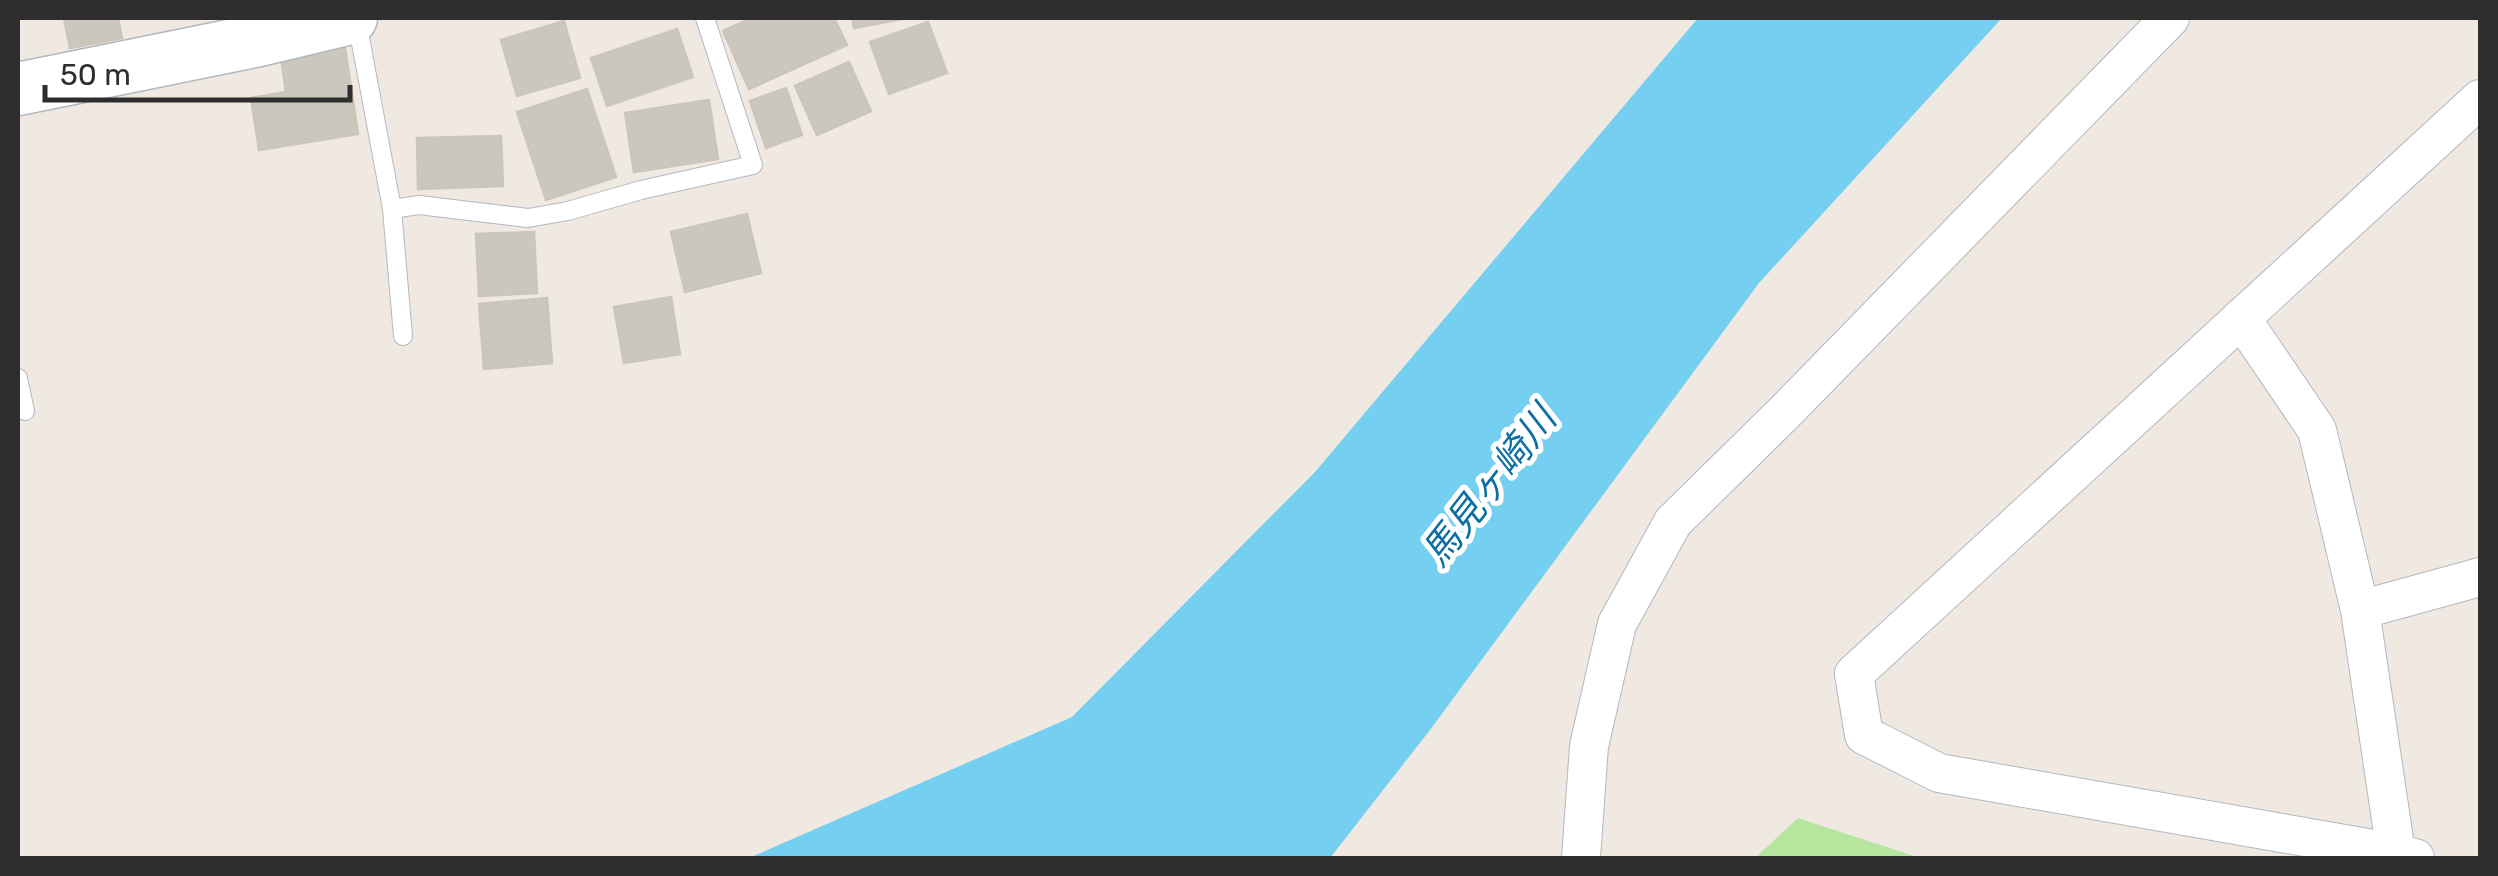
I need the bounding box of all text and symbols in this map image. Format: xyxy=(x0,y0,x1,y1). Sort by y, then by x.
scale bar xyxy=(45,40,350,102)
text: 50 m xyxy=(60,57,131,93)
water label: 馬見ヶ崎川 xyxy=(1412,394,1568,575)

